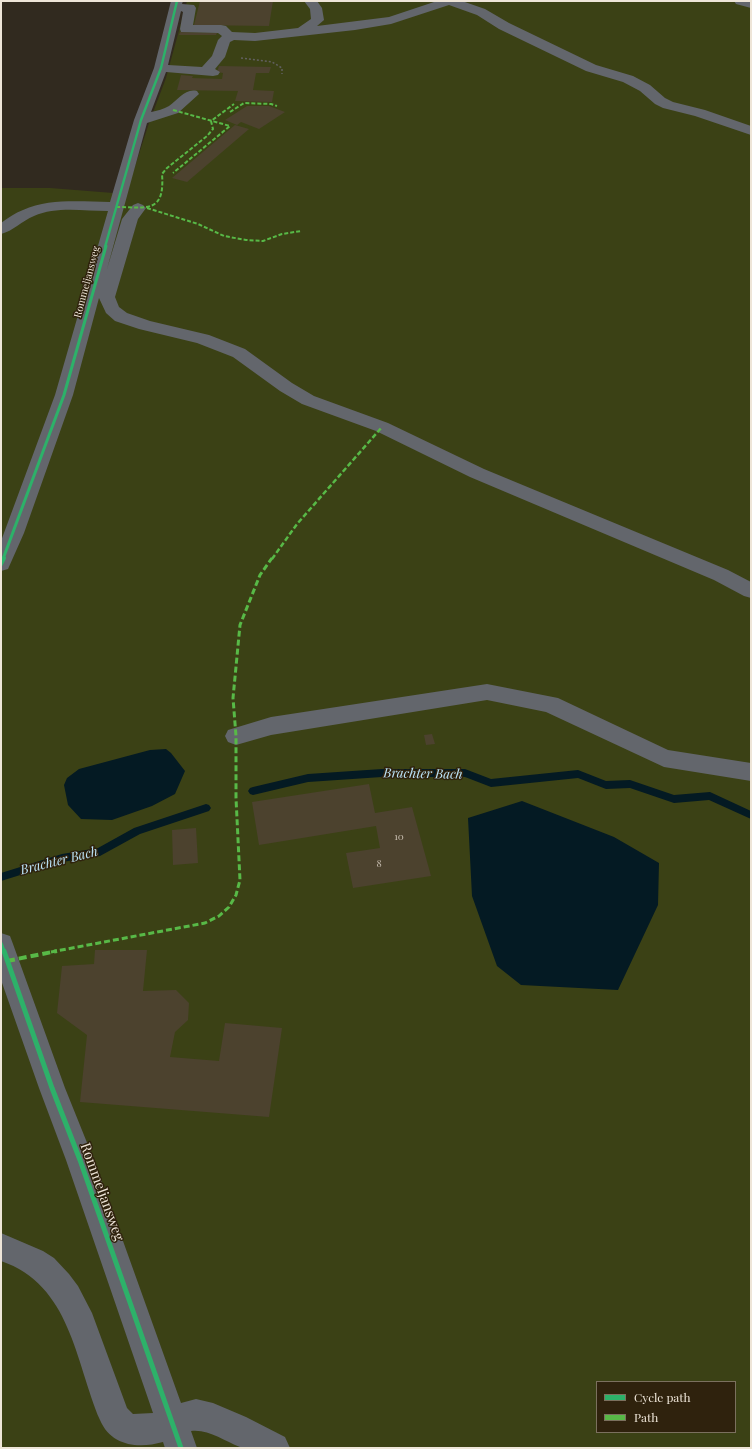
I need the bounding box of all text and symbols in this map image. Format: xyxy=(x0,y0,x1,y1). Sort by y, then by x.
street label: Rommeljansweg xyxy=(72,245,102,319)
water label: Brachter Bach xyxy=(383,766,463,782)
house number: 10 xyxy=(394,831,404,843)
water label: Brachter Bach xyxy=(19,844,99,878)
house number: 8 xyxy=(376,858,382,870)
street label: Rommeljansweg xyxy=(76,1141,128,1243)
legend xyxy=(596,1381,736,1433)
text: Cycle path xyxy=(634,1389,691,1405)
text: Path xyxy=(634,1409,658,1425)

